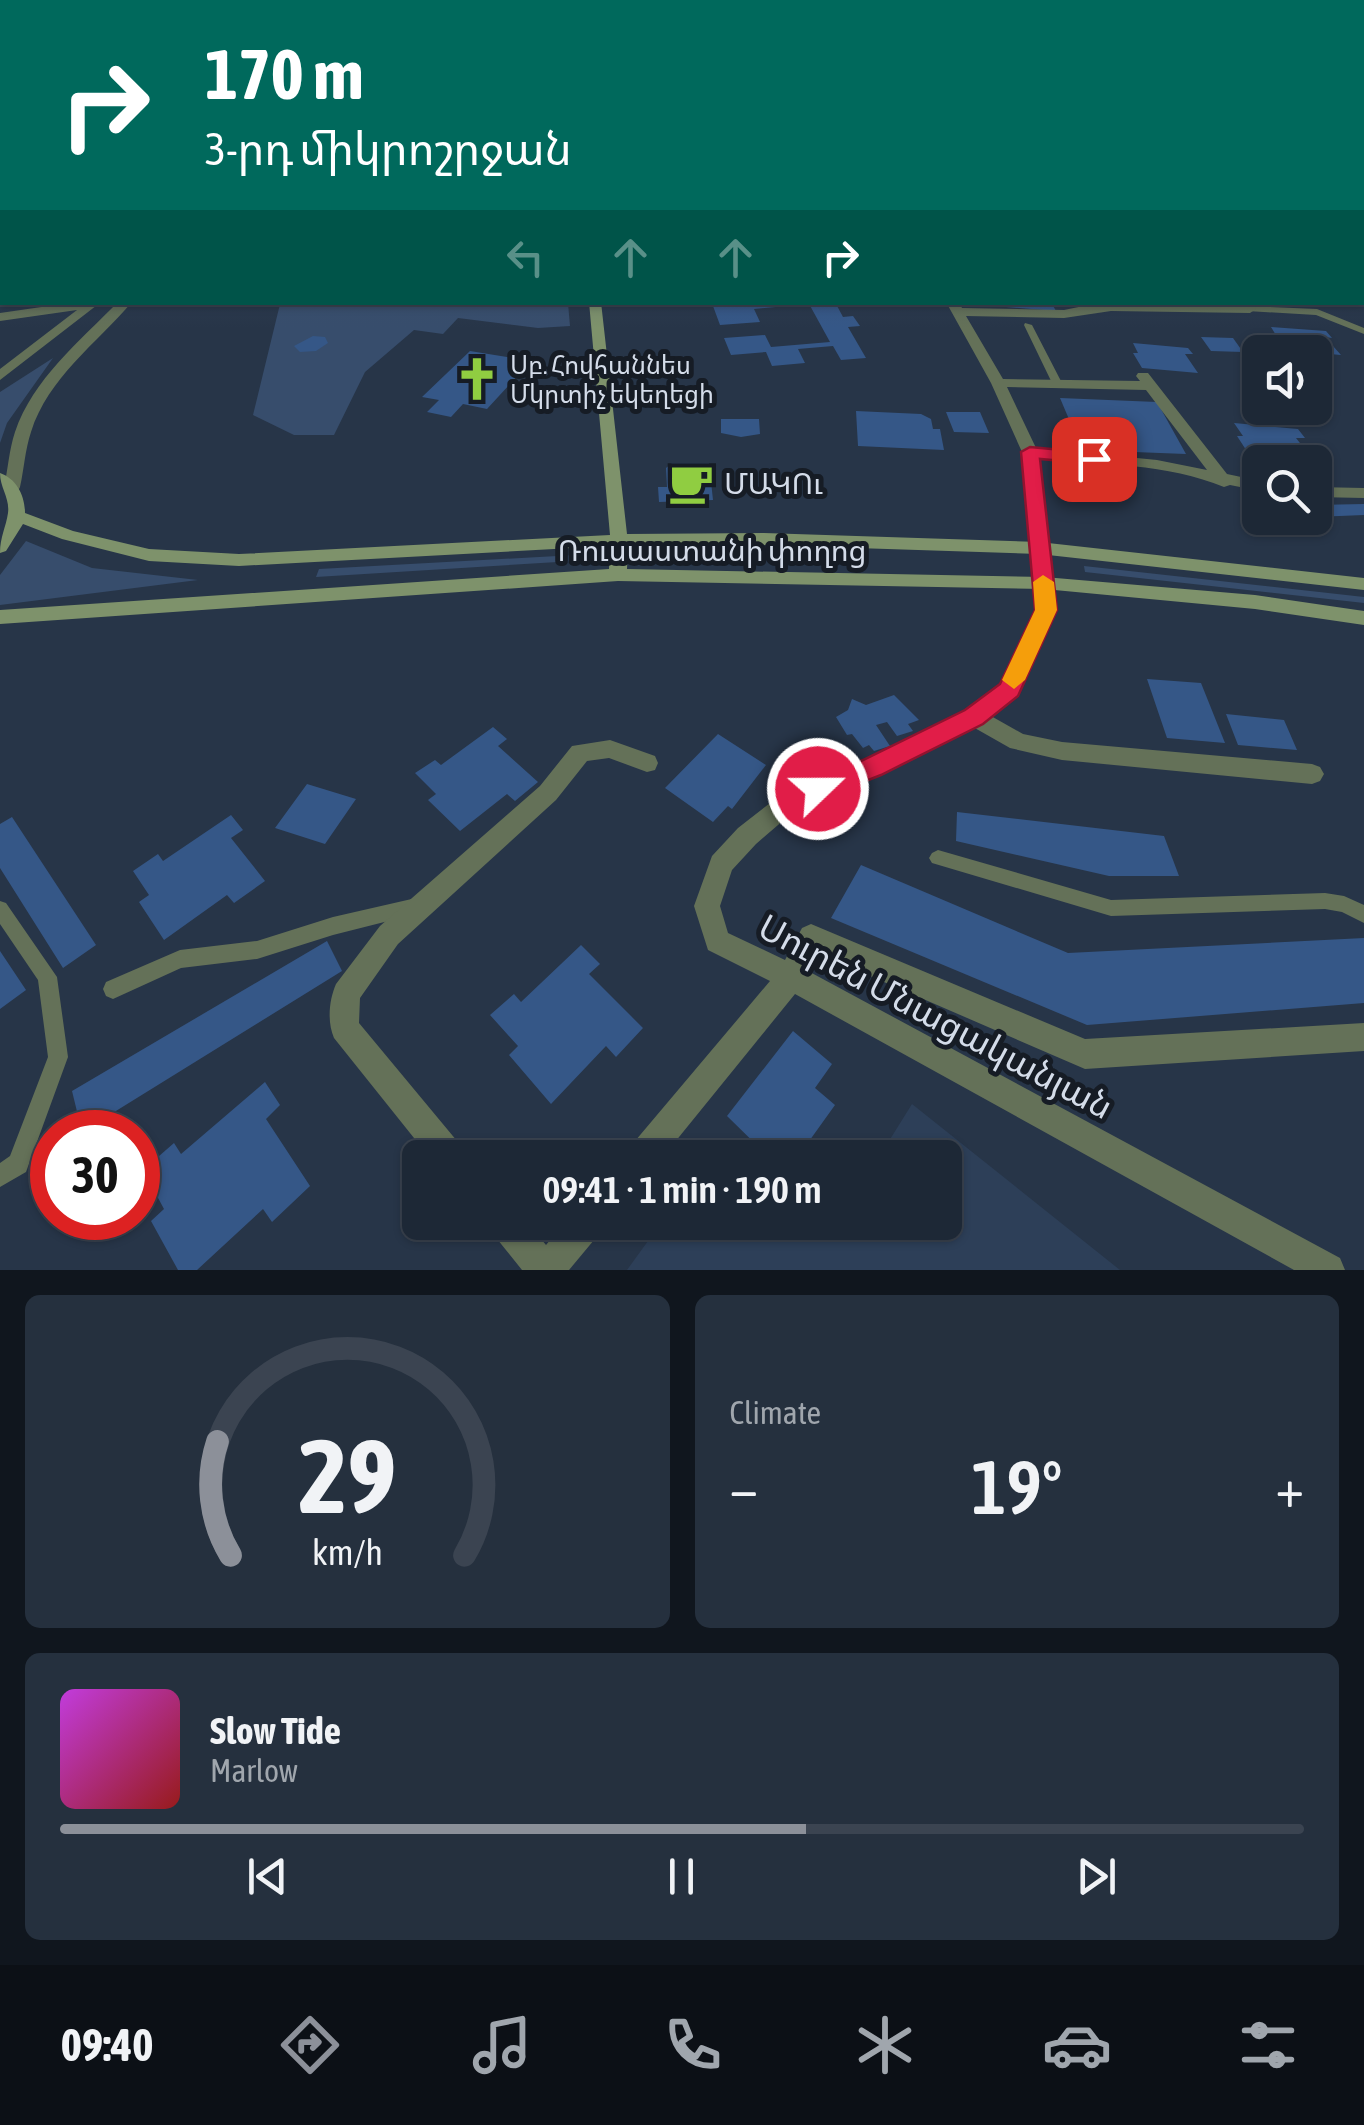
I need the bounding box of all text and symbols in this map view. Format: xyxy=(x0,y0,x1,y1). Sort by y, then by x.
text: 170 m xyxy=(205,34,364,114)
icon: right xyxy=(40,40,170,170)
text: 3-րդ միկրոշրջան xyxy=(205,123,572,175)
icon: left xyxy=(498,230,553,285)
icon: ahead xyxy=(603,230,658,285)
icon: ahead xyxy=(708,230,763,285)
icon: right xyxy=(813,230,868,285)
map controls xyxy=(1242,335,1332,535)
button: sound xyxy=(1242,335,1332,425)
place label: Սբ. Հովհաննես Մկրտիչ եկեղեցի xyxy=(510,351,714,409)
church icon: Սբ. Հովհաննես Մկրտիչ եկեղեցի xyxy=(453,355,501,403)
pin xyxy=(1052,417,1137,502)
icon: arrive xyxy=(1067,432,1122,487)
button: search xyxy=(1242,445,1332,535)
cafe icon: ՄԱԿՈւ xyxy=(667,459,715,507)
place label: ՄԱԿՈւ xyxy=(724,466,823,500)
street label: Ռուսաստանի փողոց xyxy=(557,533,867,568)
position arrow xyxy=(766,737,870,841)
street label: Սուրեն Մնացականյան xyxy=(752,906,1120,1127)
speed limit sign: 30 xyxy=(30,1110,160,1240)
text: 09:41 · 1 min · 190 m xyxy=(542,1168,822,1211)
text: Climate xyxy=(730,1394,821,1431)
text: 29 xyxy=(298,1416,396,1535)
text: 19° xyxy=(971,1444,1062,1530)
text: − xyxy=(730,1456,758,1519)
text: + xyxy=(1275,1456,1304,1519)
text: km/h xyxy=(312,1532,383,1573)
text: Slow Tide xyxy=(210,1709,341,1752)
text: Marlow xyxy=(210,1752,298,1789)
icon: previous xyxy=(240,1849,295,1904)
icon: pause xyxy=(654,1849,709,1904)
icon: next xyxy=(1069,1849,1124,1904)
icon: directions xyxy=(275,2010,345,2080)
icon: music xyxy=(467,2010,537,2080)
icon: phone xyxy=(658,2010,728,2080)
icon: climate xyxy=(850,2010,920,2080)
icon: car xyxy=(1042,2010,1112,2080)
icon: filters xyxy=(1233,2010,1303,2080)
text: 09:40 xyxy=(61,2019,153,2071)

